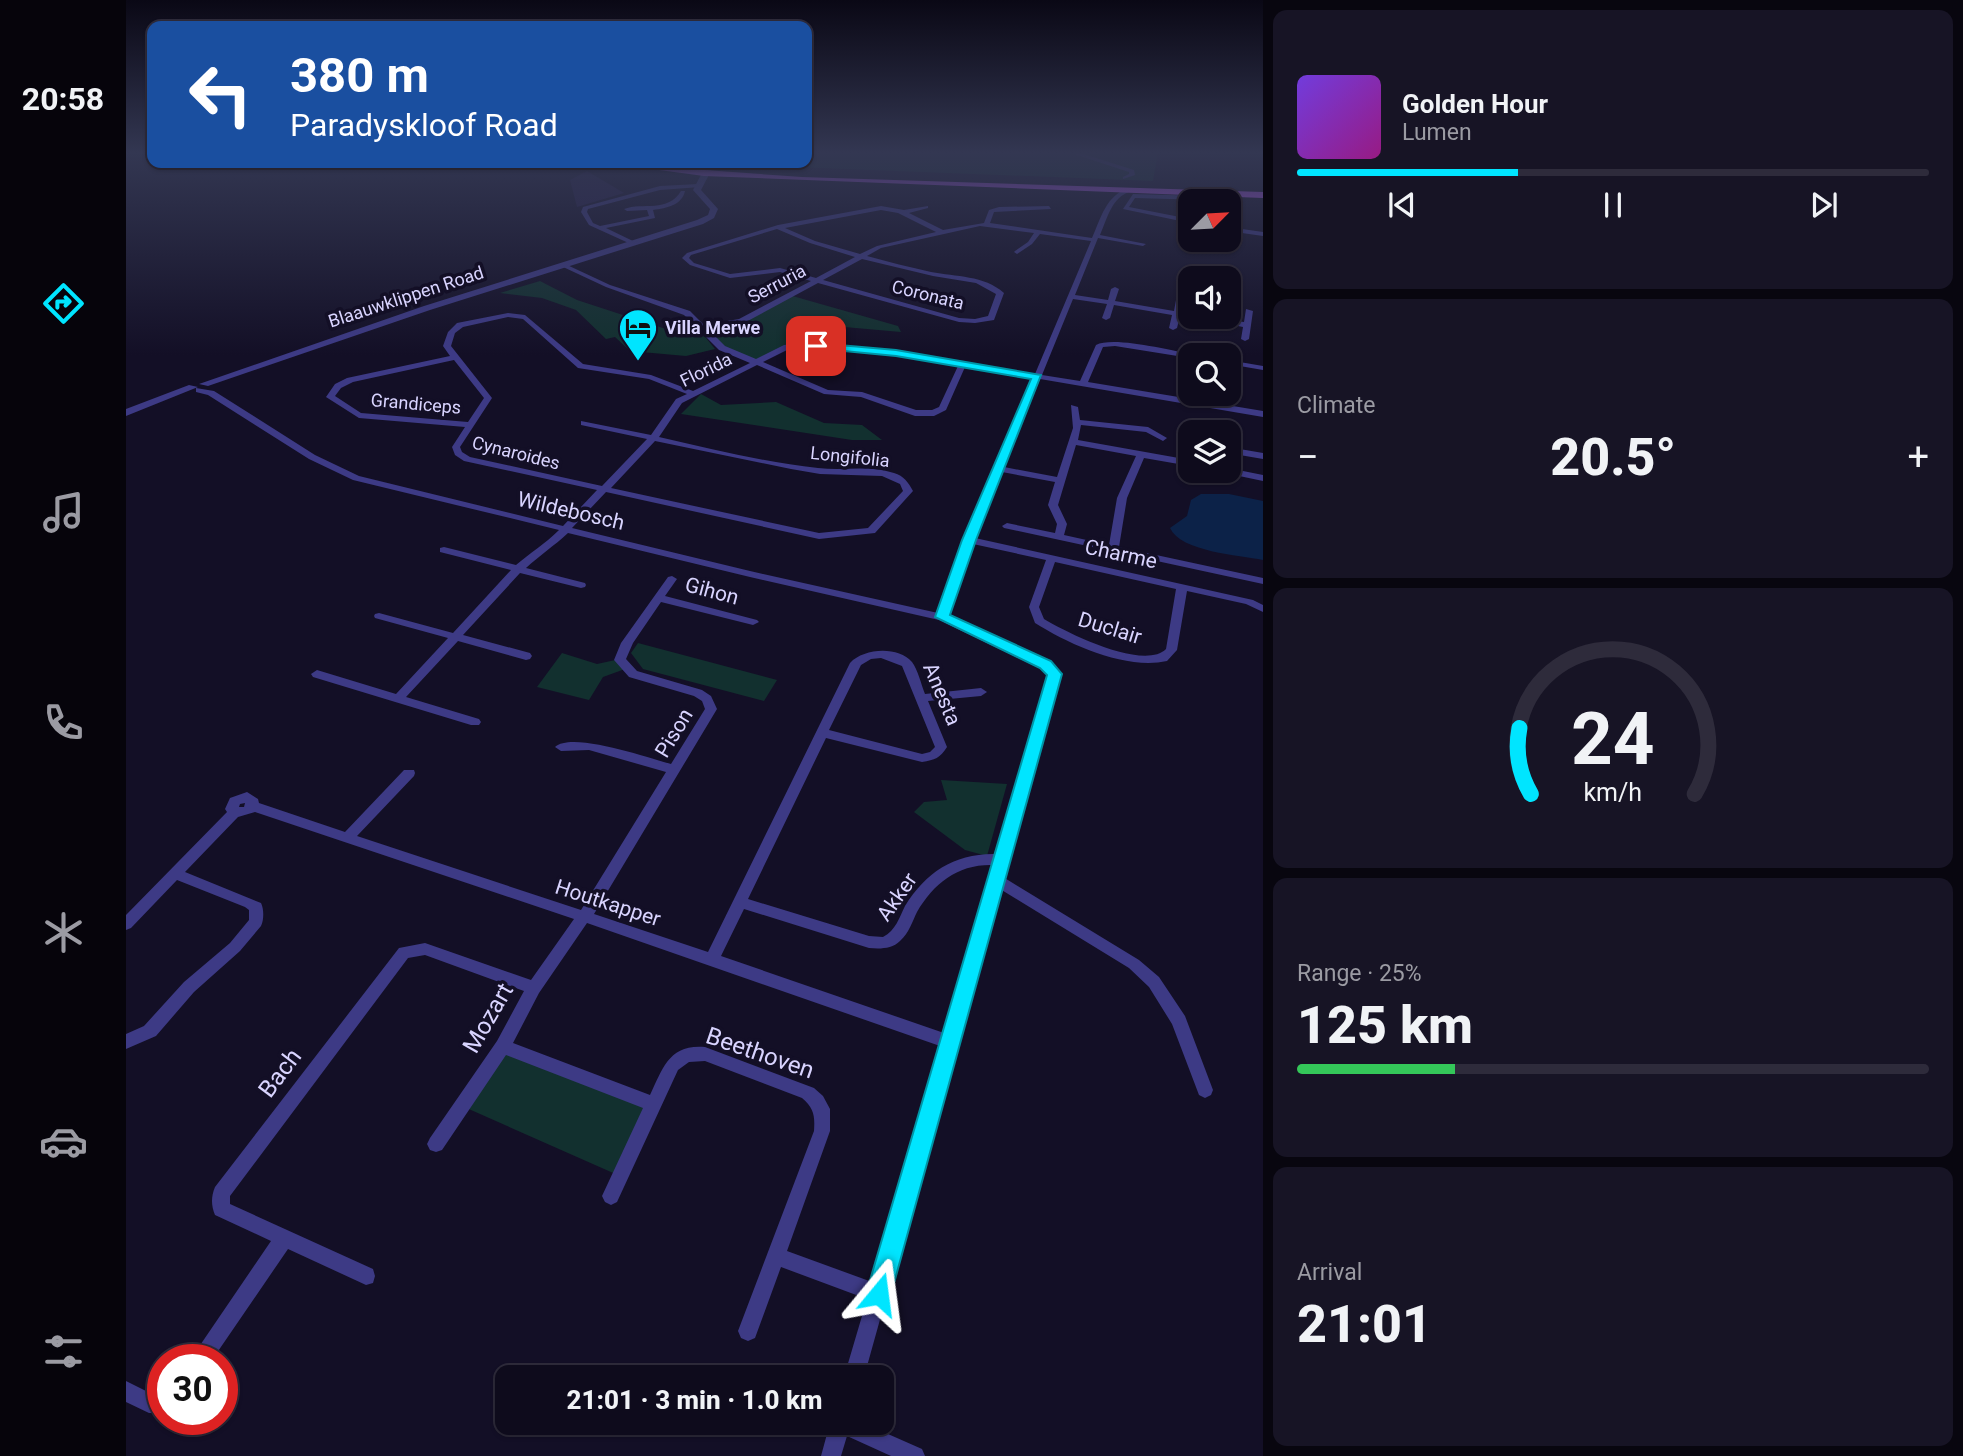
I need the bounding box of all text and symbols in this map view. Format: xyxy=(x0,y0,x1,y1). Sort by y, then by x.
text: 380 m xyxy=(290,47,429,104)
icon: left xyxy=(175,49,266,140)
text: 20:58 xyxy=(22,80,104,118)
text: Golden Hour xyxy=(1402,89,1548,119)
text: Paradyskloof Road xyxy=(290,106,558,144)
text: Lumen xyxy=(1402,119,1472,146)
icon: previous xyxy=(1383,186,1421,224)
icon: pause xyxy=(1594,186,1632,224)
icon: next xyxy=(1805,186,1843,224)
north arrow xyxy=(1178,189,1241,252)
map controls xyxy=(1178,189,1241,483)
street label: Serruria xyxy=(744,260,809,308)
street label: Blaauwklippen Road xyxy=(326,262,486,332)
button: sound xyxy=(1178,266,1241,329)
street label: Coronata xyxy=(890,275,966,314)
icon: directions xyxy=(39,279,88,328)
hotel icon: Villa Merwe xyxy=(617,307,659,362)
pin xyxy=(786,316,846,376)
place label: Villa Merwe xyxy=(665,317,761,338)
icon: arrive xyxy=(797,327,835,365)
button: search xyxy=(1178,343,1241,406)
street label: Florida xyxy=(676,348,735,391)
street label: Grandiceps xyxy=(370,389,462,418)
text: Climate xyxy=(1297,392,1376,419)
button: layers xyxy=(1178,420,1241,483)
text: 20.5° xyxy=(1550,427,1676,488)
street label: Cynaroides xyxy=(470,431,562,474)
text: − xyxy=(1297,435,1319,479)
text: + xyxy=(1907,435,1929,479)
street label: Longifolia xyxy=(809,442,891,471)
street label: Wildebosch xyxy=(515,487,627,535)
icon: music xyxy=(39,488,88,537)
street label: Charme xyxy=(1083,535,1159,573)
street label: Gihon xyxy=(683,572,741,610)
street label: Duclair xyxy=(1075,607,1145,649)
street label: Anesta xyxy=(918,659,966,729)
text: 24 xyxy=(1571,696,1655,782)
icon: phone xyxy=(39,698,88,747)
street label: Pison xyxy=(650,704,698,762)
text: km/h xyxy=(1584,778,1642,807)
street label: Akker xyxy=(872,868,922,926)
street label: Houtkapper xyxy=(552,875,664,931)
icon: climate xyxy=(39,908,88,957)
text: Range · 25% xyxy=(1297,960,1422,987)
street label: Mozart xyxy=(457,978,519,1058)
text: 125 km xyxy=(1297,995,1473,1056)
street label: Beethoven xyxy=(702,1021,818,1085)
street label: Bach xyxy=(253,1043,307,1103)
icon: car xyxy=(39,1117,88,1166)
position arrow xyxy=(842,1257,916,1331)
text: Arrival xyxy=(1297,1259,1362,1286)
text: 21:01 xyxy=(1297,1294,1432,1355)
icon: filters xyxy=(39,1327,88,1376)
speed limit sign: 30 xyxy=(147,1344,238,1435)
text: 21:01 · 3 min · 1.0 km xyxy=(567,1385,822,1415)

